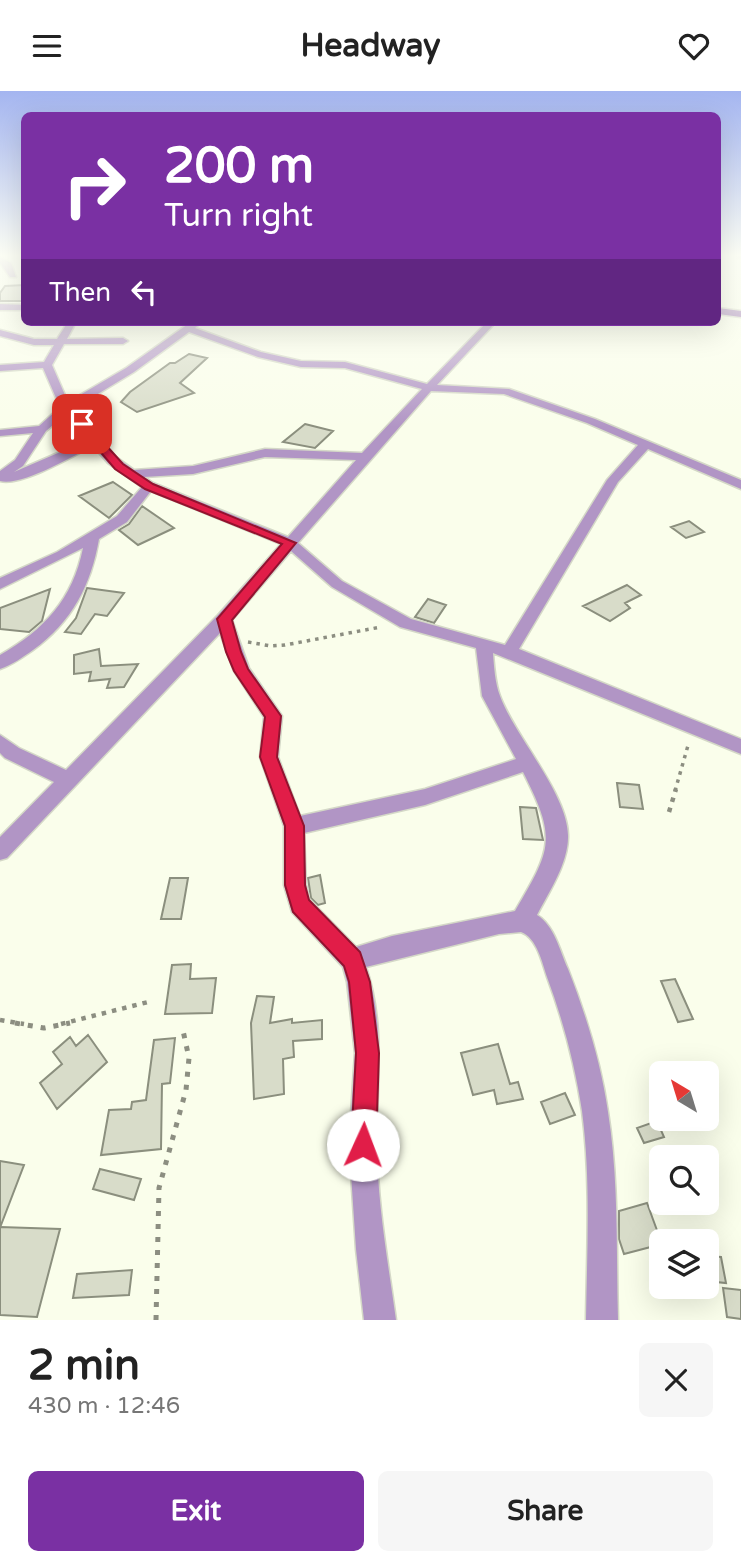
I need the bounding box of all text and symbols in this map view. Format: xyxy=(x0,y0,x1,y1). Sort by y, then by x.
icon: menu xyxy=(28,27,66,65)
text: Headway xyxy=(300,27,441,65)
icon: heart xyxy=(675,27,713,65)
text: 200 m xyxy=(164,137,314,196)
icon: right xyxy=(49,140,140,231)
text: Turn right xyxy=(164,197,313,235)
icon: left xyxy=(125,273,163,311)
text: Then xyxy=(49,277,111,308)
pin xyxy=(52,394,112,454)
icon: arrive xyxy=(63,405,101,443)
north arrow xyxy=(649,1061,719,1131)
map controls xyxy=(649,1061,719,1299)
position arrow xyxy=(326,1108,400,1182)
button: search xyxy=(649,1145,719,1215)
button: layers xyxy=(649,1229,719,1299)
text: 2 min xyxy=(28,1340,140,1391)
button: close xyxy=(639,1343,713,1417)
text: 430 m · 12:46 xyxy=(28,1392,180,1420)
button: Exit xyxy=(28,1471,364,1551)
button: Share xyxy=(378,1471,713,1551)

